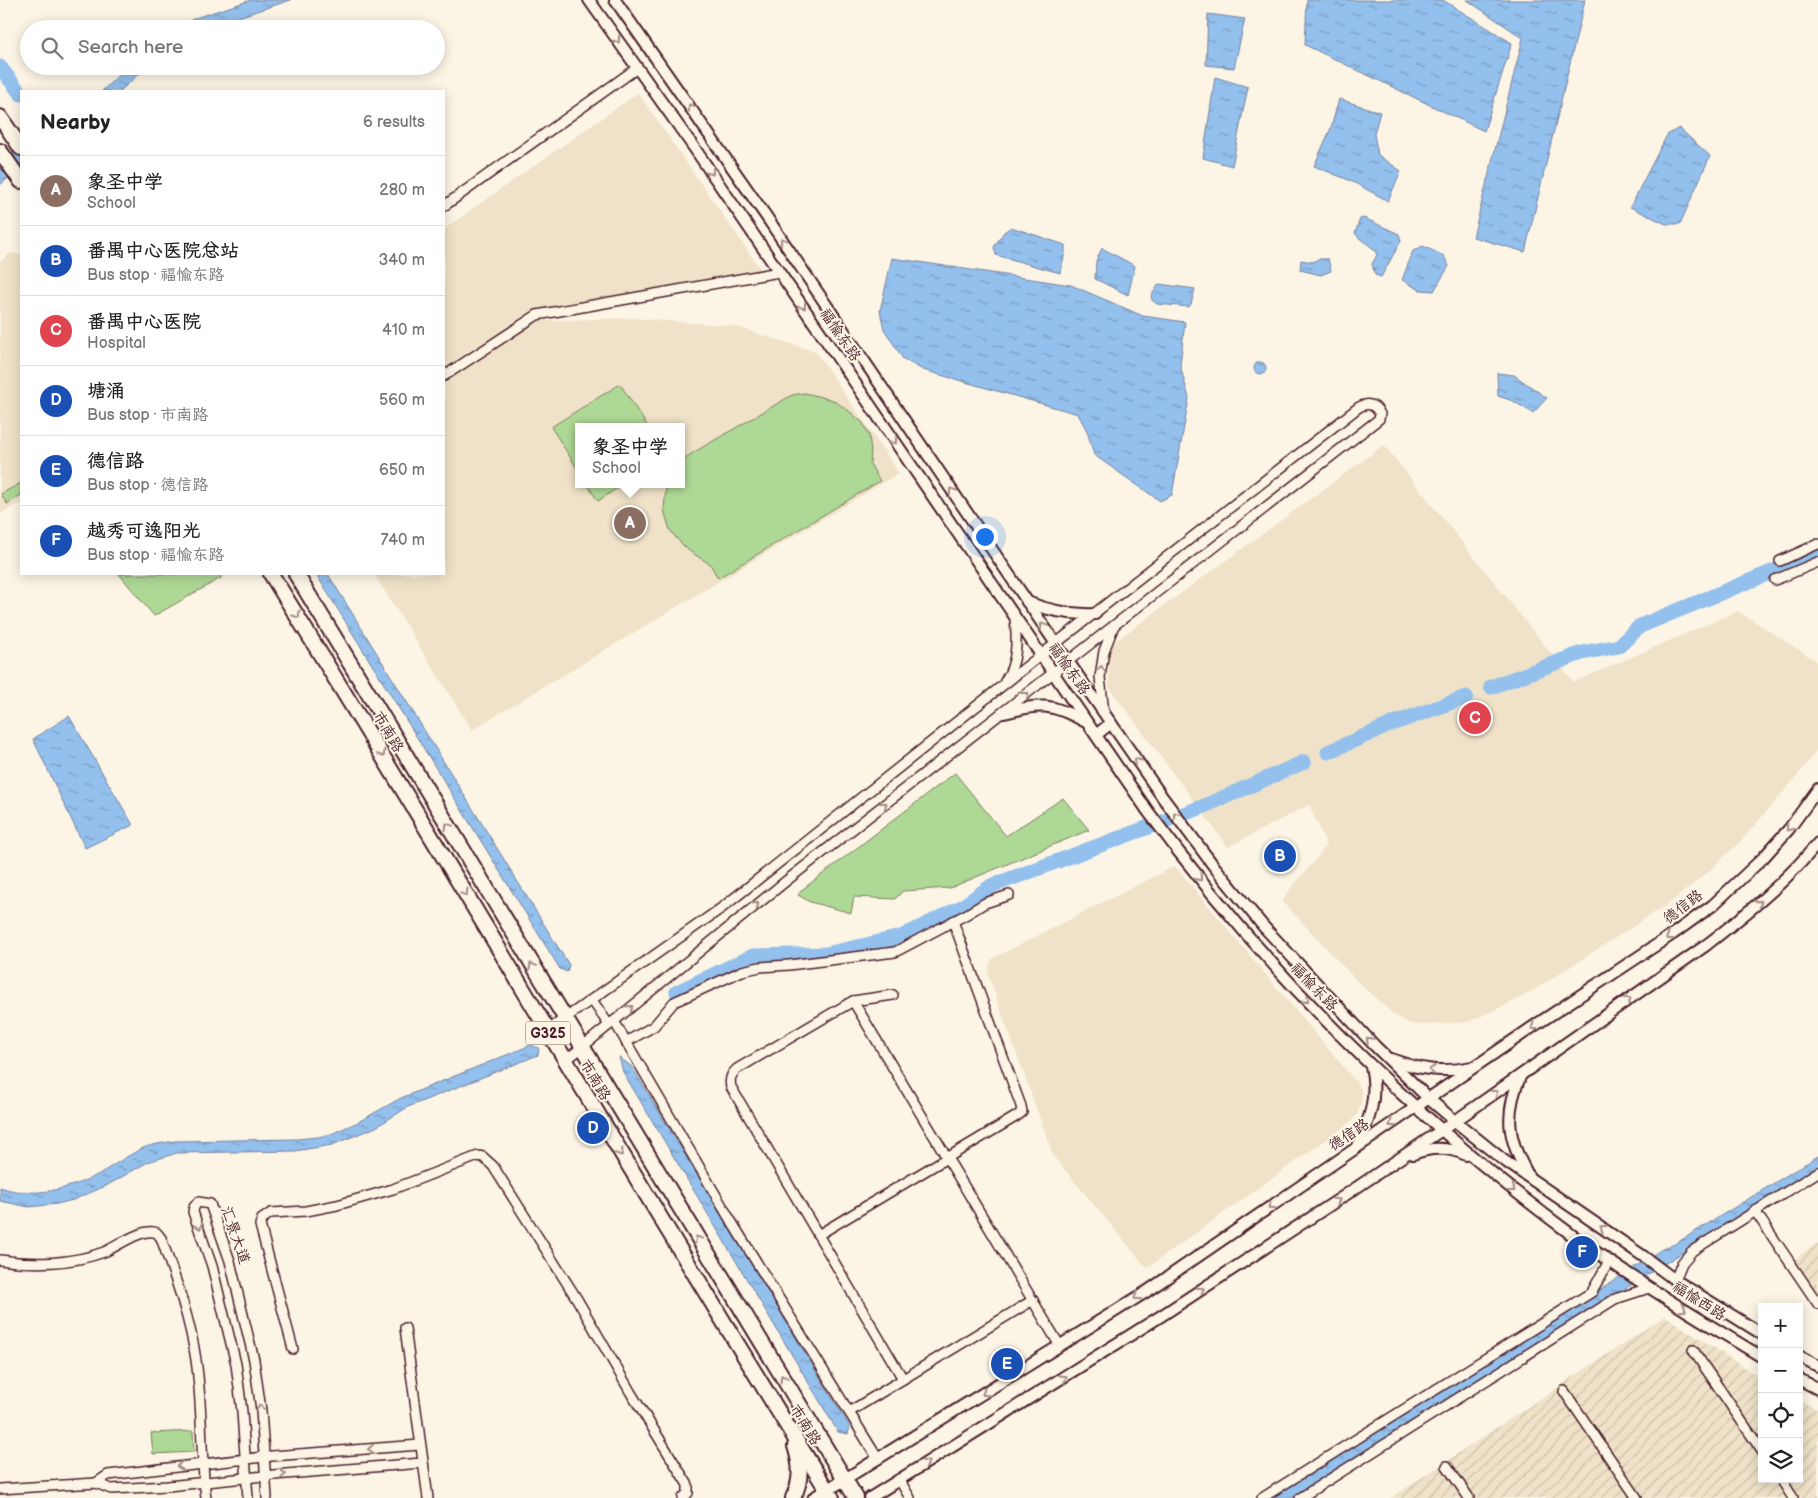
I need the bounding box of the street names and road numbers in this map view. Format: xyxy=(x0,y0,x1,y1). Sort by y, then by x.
street label: 福愉东路 xyxy=(815,305,865,365)
street label: 福愉东路 xyxy=(1044,639,1094,699)
street label: 市南路 xyxy=(368,708,408,756)
street label: 德信路 xyxy=(1659,886,1707,928)
street label: 福愉东路 xyxy=(1286,959,1342,1015)
road number: G325 xyxy=(526,1021,570,1044)
street label: 市南路 xyxy=(575,1056,615,1104)
street label: 德信路 xyxy=(1325,1115,1373,1155)
street label: 汇景大道 xyxy=(216,1204,254,1266)
street label: 福愉西路 xyxy=(1669,1277,1729,1325)
street label: 市南路 xyxy=(785,1401,825,1449)

